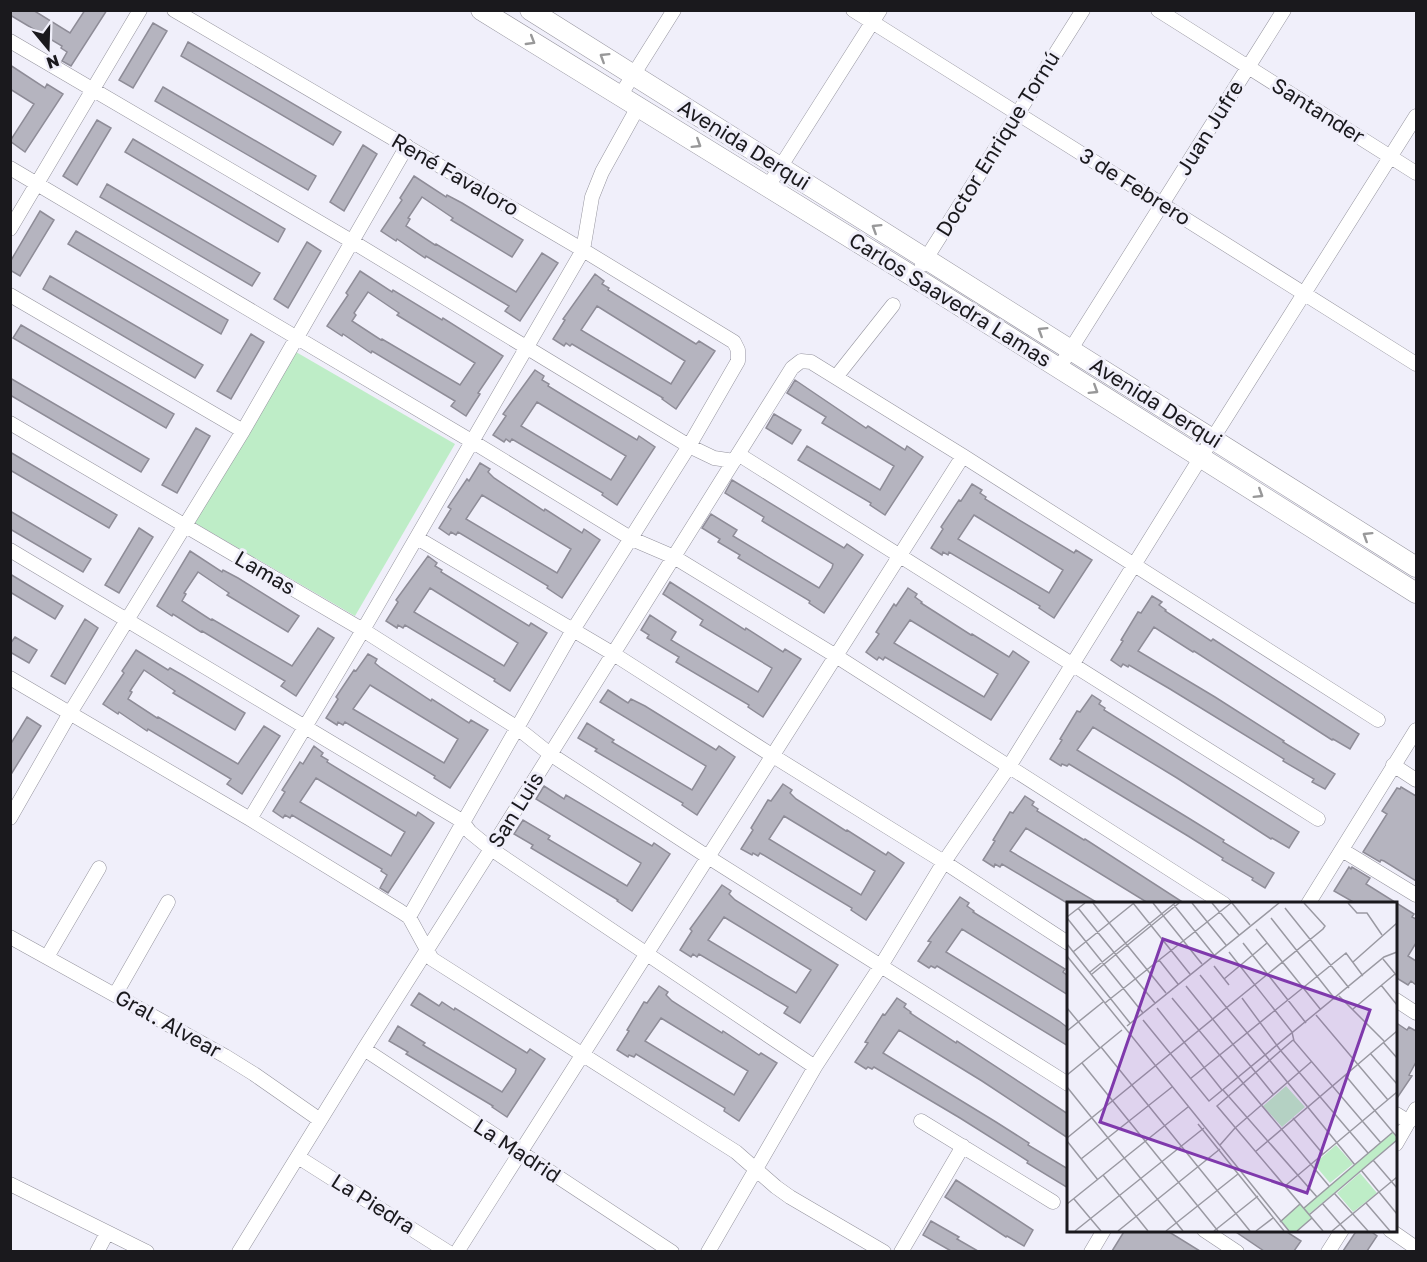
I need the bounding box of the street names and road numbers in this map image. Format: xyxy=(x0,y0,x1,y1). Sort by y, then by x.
street label: Doctor Enrique Tornú xyxy=(930,46,1065,241)
street label: Santander xyxy=(1267,71,1370,149)
street label: Juan Jufre xyxy=(1170,75,1248,180)
street label: Avenida Derqui xyxy=(674,93,815,195)
street label: René Favaloro xyxy=(387,127,524,221)
street label: 3 de Febrero xyxy=(1075,142,1196,231)
street label: Carlos Saavedra Lamas xyxy=(845,226,1057,372)
street label: Avenida Derqui xyxy=(1086,351,1227,453)
street label: Lamas xyxy=(231,544,300,600)
street label: San Luis xyxy=(482,767,549,852)
street label: Gral. Alvear xyxy=(111,983,226,1063)
street label: La Madrid xyxy=(469,1112,566,1188)
street label: La Piedra xyxy=(327,1167,420,1239)

